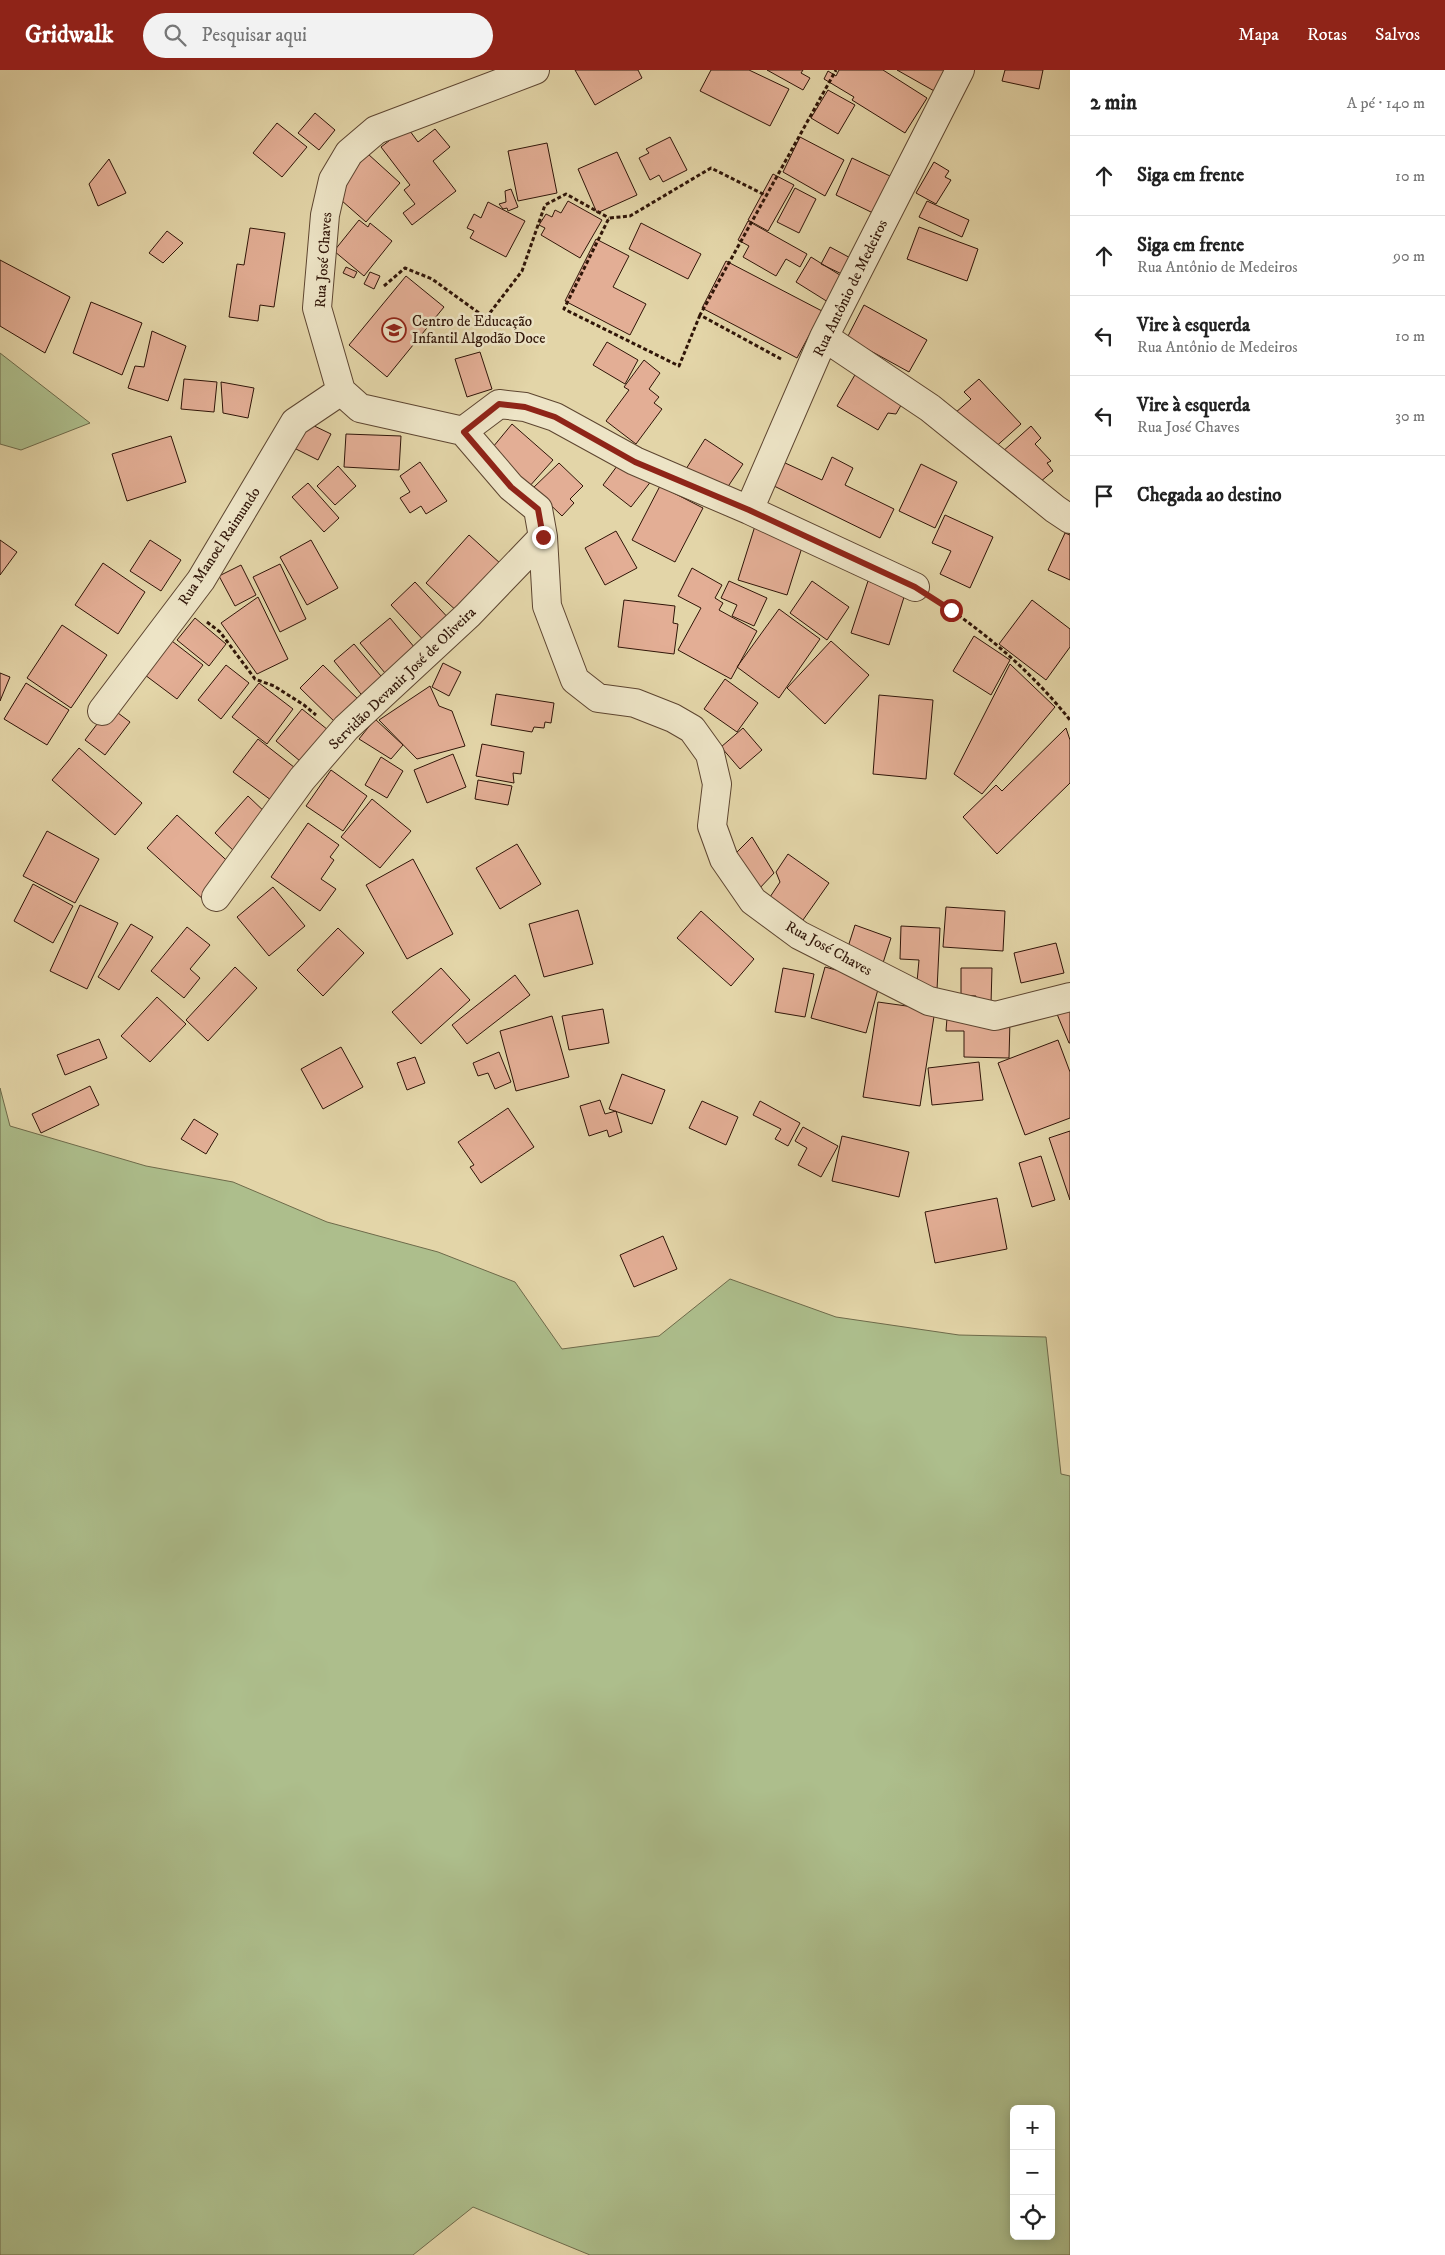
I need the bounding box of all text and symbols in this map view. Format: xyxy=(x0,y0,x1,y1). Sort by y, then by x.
search box xyxy=(143,13,493,58)
text: Gridwalk xyxy=(25,20,113,50)
icon: search xyxy=(161,21,189,49)
text: Pesquisar aqui xyxy=(201,24,307,47)
text: Mapa xyxy=(1238,24,1279,46)
text: Rotas xyxy=(1307,24,1347,46)
text: Salvos xyxy=(1375,24,1420,46)
text: 2 min xyxy=(1090,90,1137,116)
text: A pé · 140 m xyxy=(1347,93,1425,113)
icon: ahead xyxy=(1090,162,1118,190)
text: Siga em frente xyxy=(1137,164,1244,187)
text: 10 m xyxy=(1395,166,1425,186)
street label: Rua José Chaves xyxy=(311,211,336,309)
street label: Rua Antônio de Medeiros xyxy=(809,216,892,360)
text: Siga em frente xyxy=(1137,234,1244,257)
icon: ahead xyxy=(1090,242,1118,270)
text: 90 m xyxy=(1393,246,1425,266)
text: Rua Antônio de Medeiros xyxy=(1137,257,1298,277)
place label: Centro de Educação Infantil Algodão Doce xyxy=(412,312,545,348)
text: Vire à esquerda xyxy=(1137,314,1250,337)
school or university icon: Centro de Educação Infantil Algodão Doce xyxy=(381,317,407,343)
icon: left xyxy=(1090,322,1118,350)
text: 10 m xyxy=(1395,326,1425,346)
text: Rua Antônio de Medeiros xyxy=(1137,337,1298,357)
text: Vire à esquerda xyxy=(1137,394,1250,417)
icon: left xyxy=(1090,402,1118,430)
text: 30 m xyxy=(1395,406,1425,426)
text: Rua José Chaves xyxy=(1137,417,1240,437)
icon: arrive xyxy=(1090,482,1118,510)
street label: Rua Manoel Raimundo xyxy=(174,484,265,609)
text: Chegada ao destino xyxy=(1137,484,1282,507)
route end xyxy=(532,526,555,549)
route start xyxy=(940,599,963,622)
street label: Servidão Devanir José de Oliveira xyxy=(325,603,480,754)
street label: Rua José Chaves xyxy=(782,917,875,980)
map controls xyxy=(1010,2105,1055,2240)
button: + xyxy=(1010,2105,1055,2150)
button: − xyxy=(1010,2150,1055,2195)
button: locate xyxy=(1010,2195,1055,2240)

